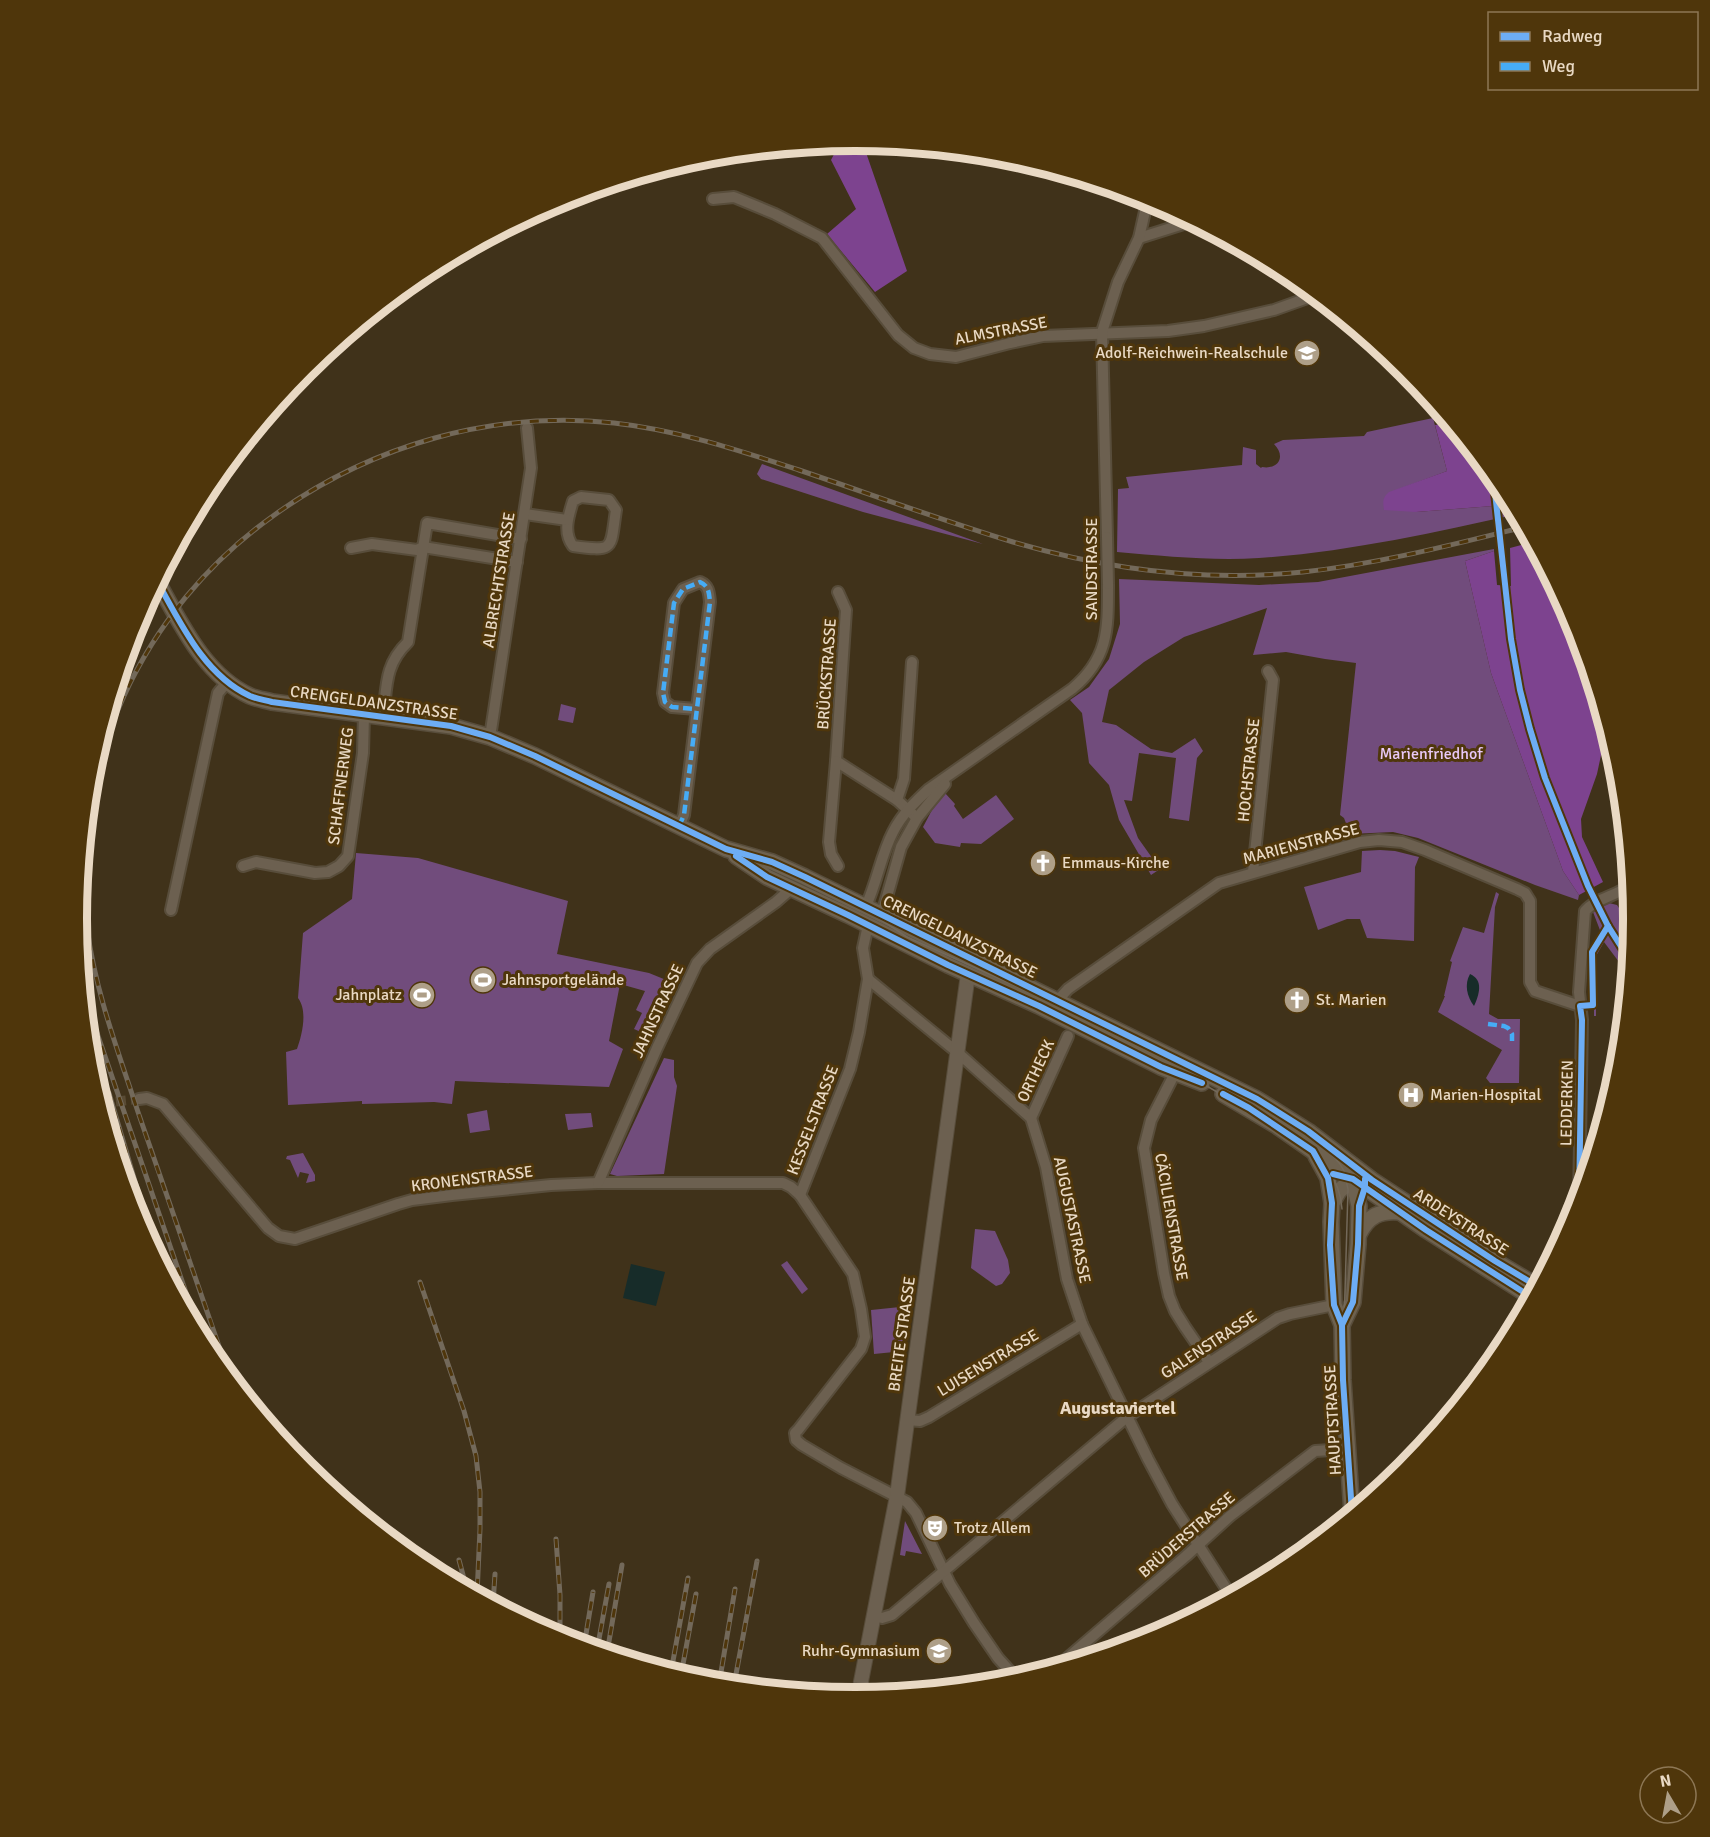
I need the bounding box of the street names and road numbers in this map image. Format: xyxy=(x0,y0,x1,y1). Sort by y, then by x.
street label: ALMSTRASSE xyxy=(953,312,1049,350)
street label: ALBRECHTSTRASSE xyxy=(478,511,520,649)
street label: SANDSTRASSE xyxy=(1082,518,1102,620)
street label: BRÜCKSTRASSE xyxy=(813,618,841,730)
street label: CRENGELDANZSTRASSE xyxy=(289,681,459,725)
street label: HOCHSTRASSE xyxy=(1234,717,1264,823)
street label: SCHAFFNERWEG xyxy=(324,726,358,846)
street label: MARIENSTRASSE xyxy=(1241,819,1361,869)
street label: CRENGELDANZSTRASSE xyxy=(880,891,1040,983)
street label: JAHNSTRASSE xyxy=(628,961,688,1061)
street label: ORTHECK xyxy=(1013,1036,1059,1105)
street label: LEDDERKEN xyxy=(1556,1060,1578,1146)
street label: KESSELSTRASSE xyxy=(783,1062,843,1178)
street label: CÄCILIENSTRASSE xyxy=(1150,1152,1192,1282)
street label: AUGUSTASTRASSE xyxy=(1049,1155,1095,1285)
street label: KRONENSTRASSE xyxy=(410,1162,534,1196)
street label: ARDEYSTRASSE xyxy=(1410,1184,1512,1260)
street label: BREITE STRASSE xyxy=(884,1275,920,1393)
street label: GALENSTRASSE xyxy=(1157,1306,1261,1384)
street label: LUISENSTRASSE xyxy=(934,1325,1042,1401)
street label: HAUPTSTRASSE xyxy=(1320,1364,1346,1476)
street label: BRÜDERSTRASSE xyxy=(1135,1488,1239,1582)

